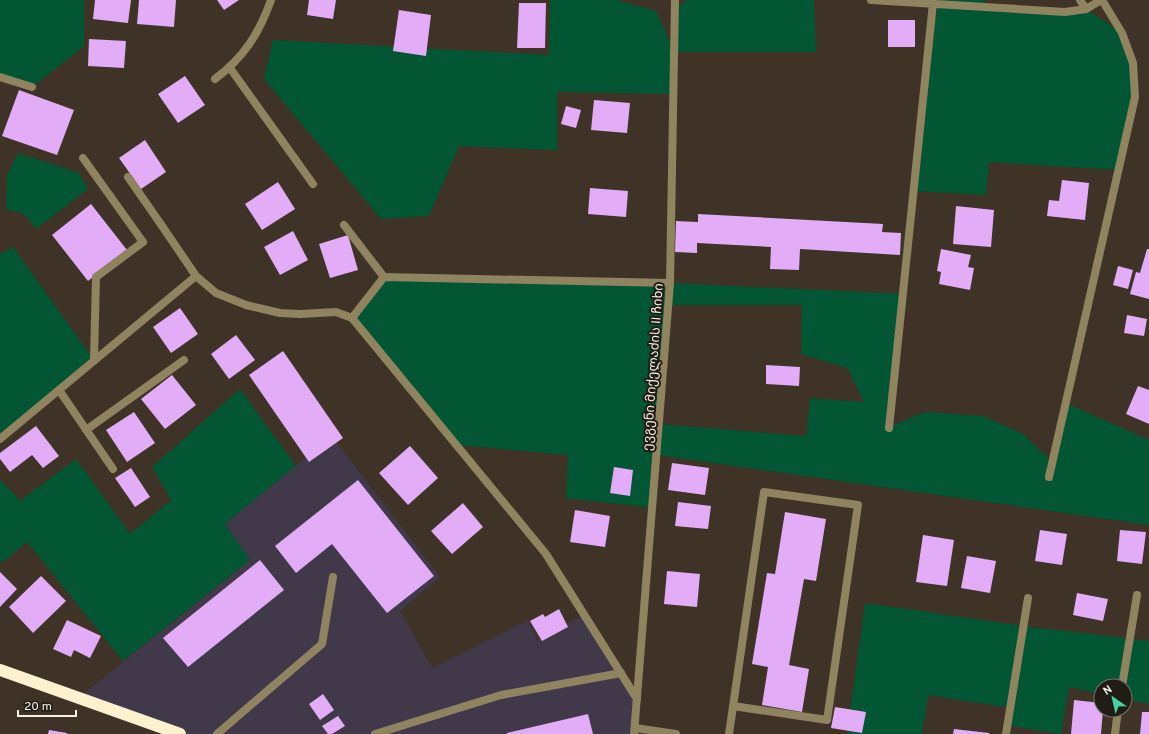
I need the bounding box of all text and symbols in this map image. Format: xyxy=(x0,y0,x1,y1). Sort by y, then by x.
street label: ევგენი მიქელაძის II ჩიხი xyxy=(640,283,668,452)
north arrow xyxy=(1093,678,1133,718)
text: N xyxy=(1101,683,1115,699)
scale bar xyxy=(18,692,76,718)
text: 20 m xyxy=(24,699,52,715)

